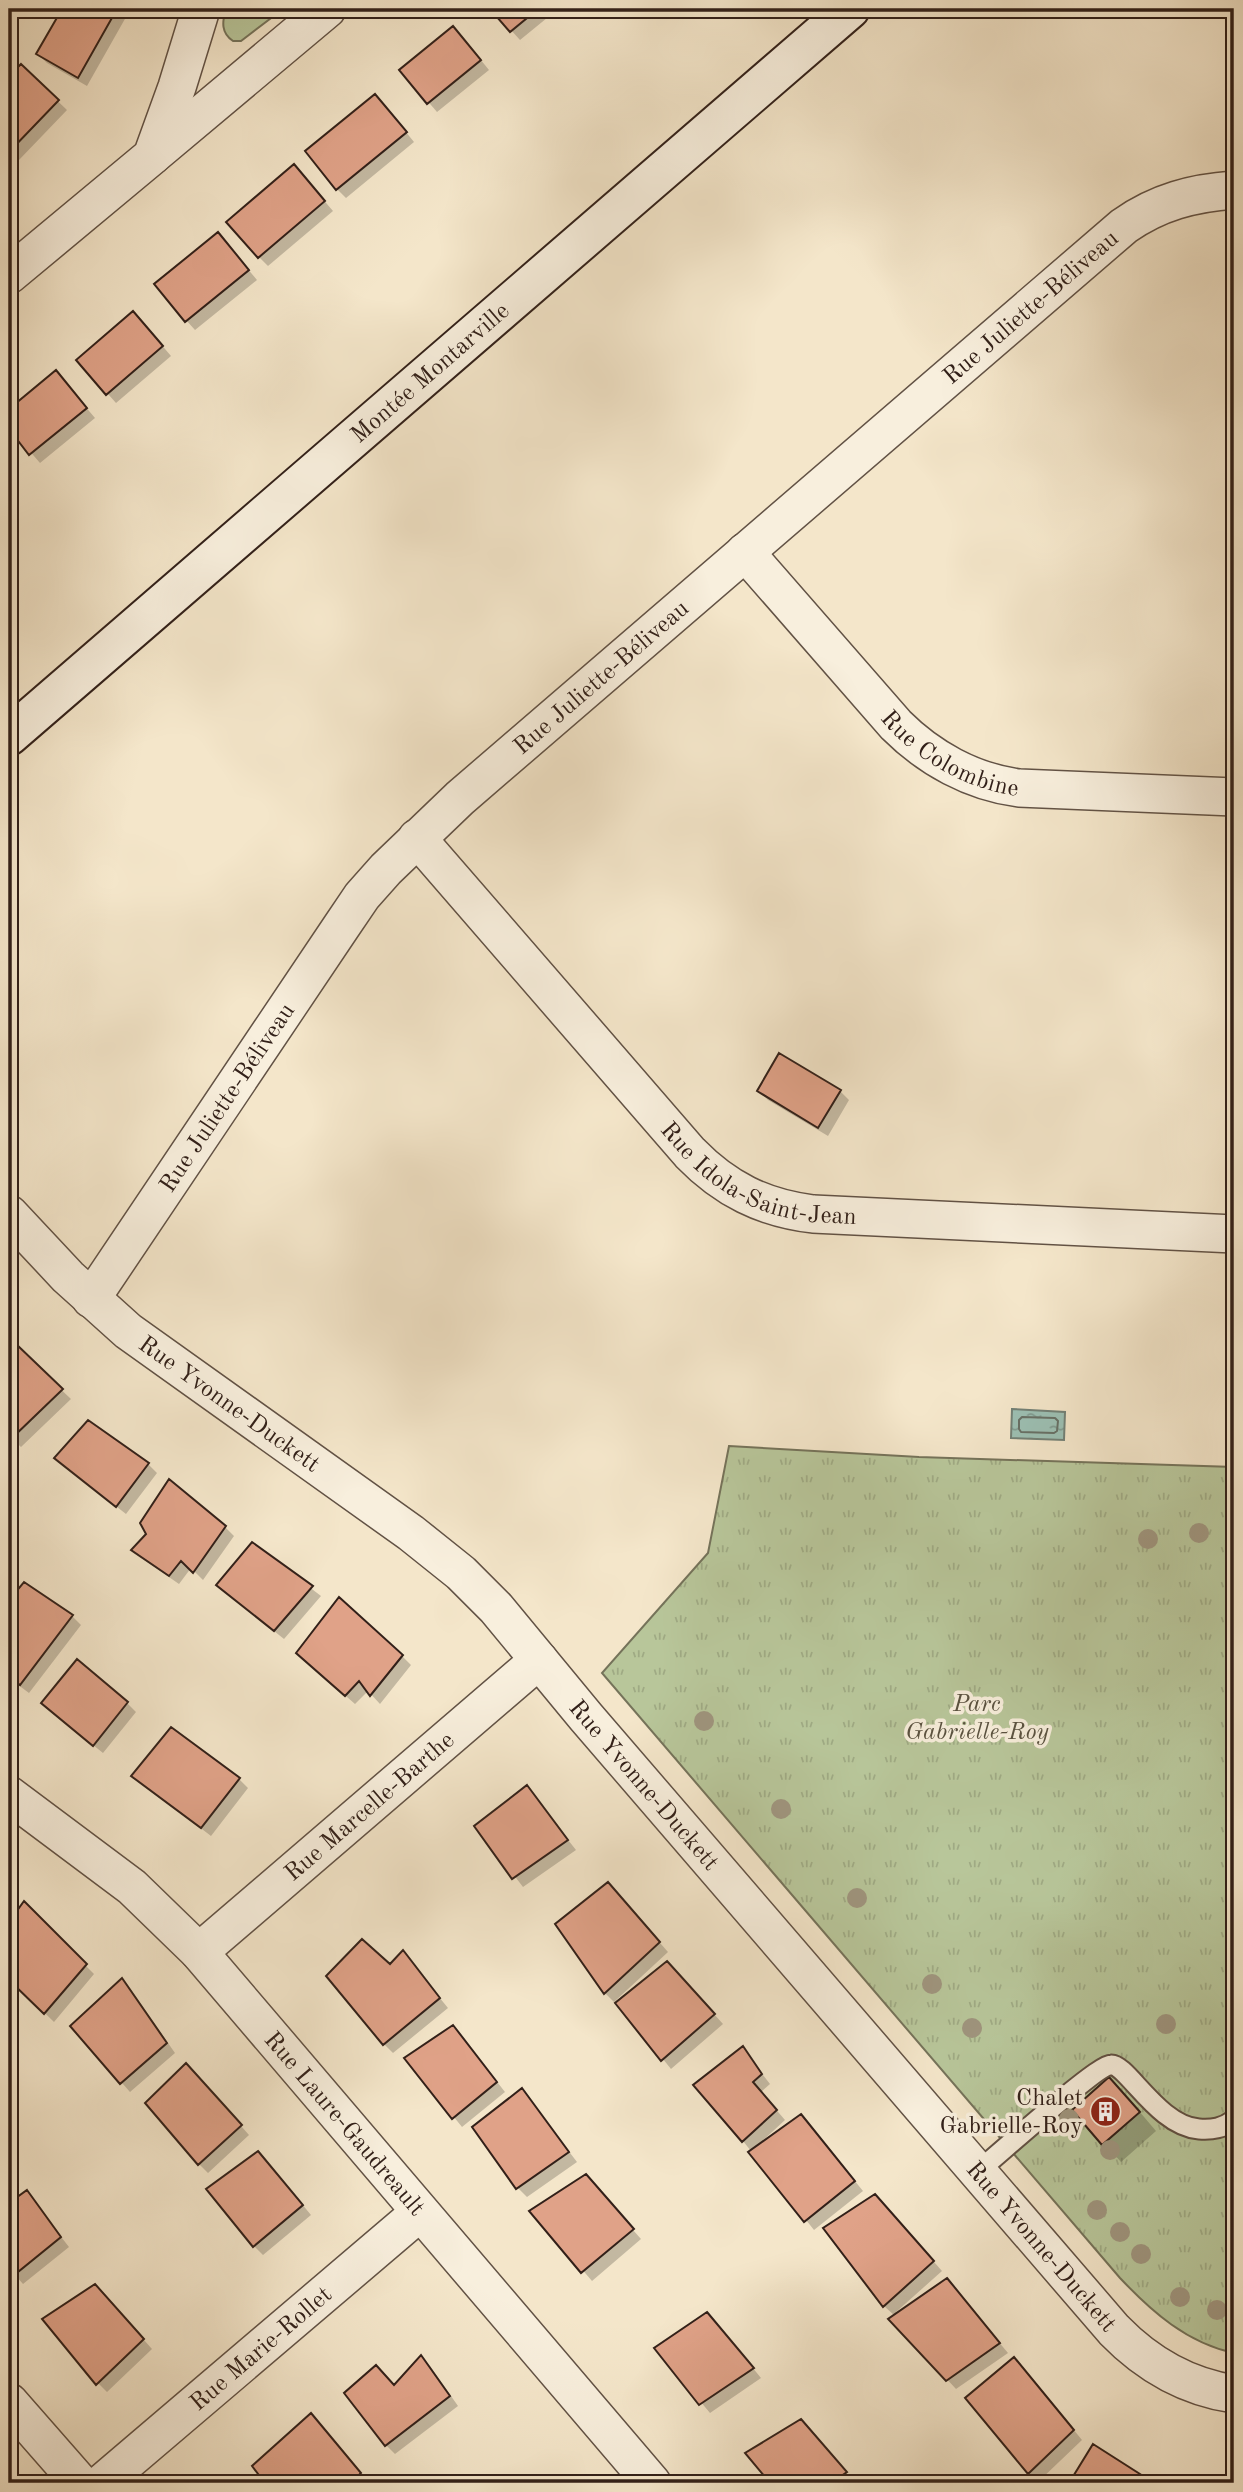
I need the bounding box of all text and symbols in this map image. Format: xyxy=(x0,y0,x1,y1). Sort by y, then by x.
street label: Rue Juliette-Béliveau xyxy=(940,227,1124,390)
street label: Montée Montarville xyxy=(347,299,515,449)
street label: Rue Juliette-Béliveau xyxy=(510,597,694,760)
street label: Rue Colombine xyxy=(875,707,1020,802)
street label: Rue Juliette-Béliveau xyxy=(156,999,300,1197)
street label: Rue Idola-Saint-Jean xyxy=(655,1118,857,1230)
street label: Rue Yvonne-Duckett xyxy=(134,1333,324,1478)
park label: Parc Gabrielle-Roy xyxy=(905,1693,1050,1745)
street label: Rue Yvonne-Duckett xyxy=(563,1696,722,1876)
street label: Rue Marcelle-Barthe xyxy=(281,1728,460,1887)
street label: Rue Laure-Gaudreault xyxy=(259,2028,428,2221)
place label: Chalet Gabrielle-Roy xyxy=(940,2087,1083,2139)
building icon: Chalet Gabrielle-Roy xyxy=(1089,2094,1123,2128)
street label: Rue Yvonne-Duckett xyxy=(961,2158,1120,2337)
street label: Rue Marie-Rollet xyxy=(186,2283,337,2416)

